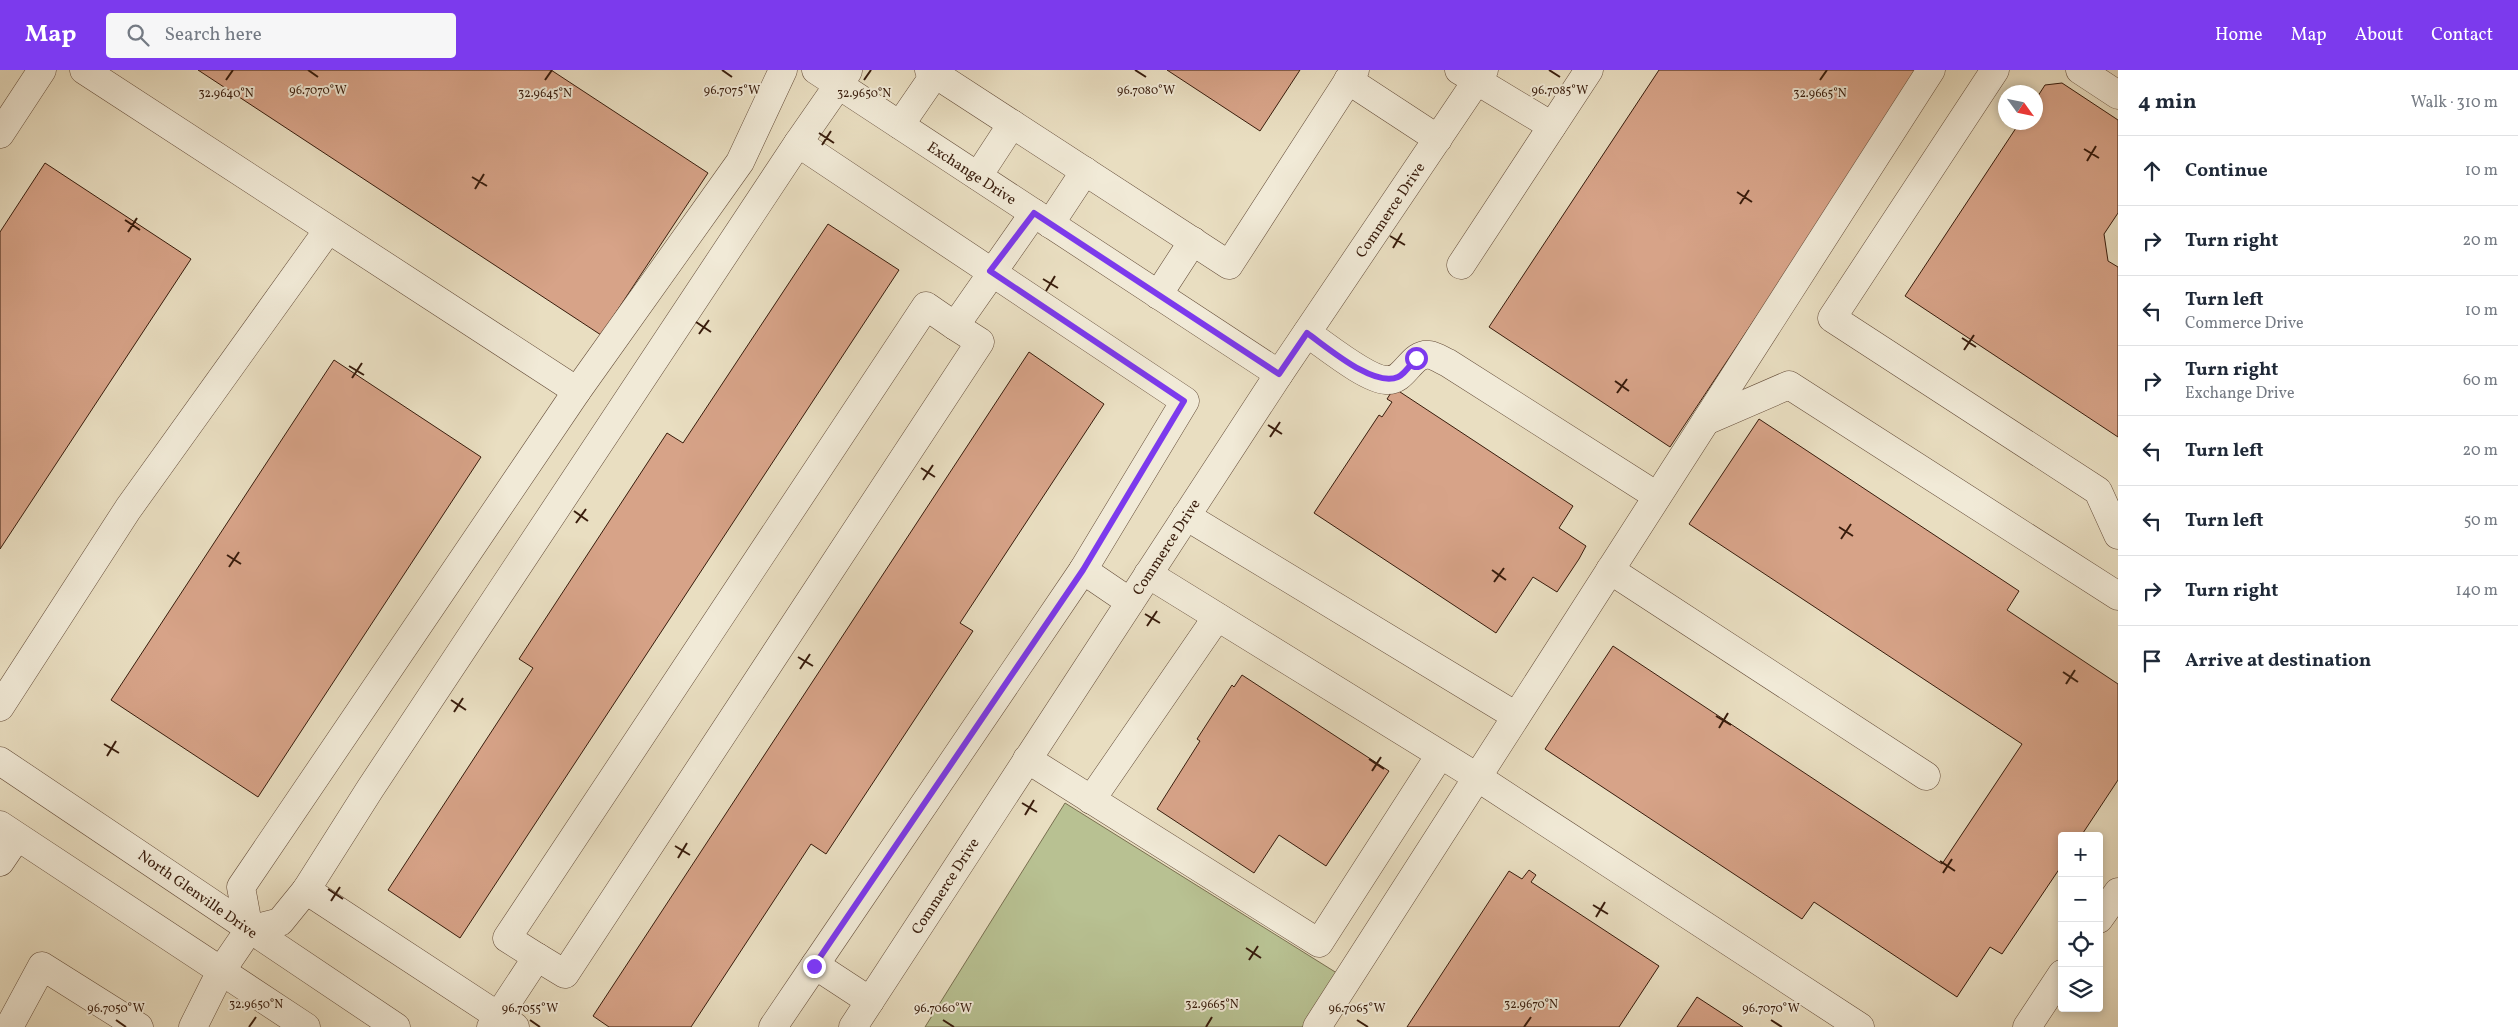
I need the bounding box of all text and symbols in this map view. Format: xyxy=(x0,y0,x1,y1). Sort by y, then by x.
search box xyxy=(106,13,456,58)
text: Map xyxy=(25,18,76,52)
icon: search xyxy=(124,21,152,49)
text: Search here xyxy=(164,22,262,48)
text: Home xyxy=(2215,23,2263,48)
text: Map xyxy=(2291,23,2327,48)
text: About xyxy=(2355,23,2403,48)
text: Contact xyxy=(2431,23,2493,48)
text: 96.7070°W xyxy=(289,83,347,99)
text: 96.7075°W xyxy=(704,83,760,99)
text: 96.7080°W xyxy=(1117,83,1175,99)
text: 96.7085°W xyxy=(1532,83,1588,99)
north arrow xyxy=(1998,85,2043,130)
text: 32.9640°N xyxy=(198,86,254,102)
text: 32.9645°N xyxy=(518,86,572,102)
text: 32.9650°N xyxy=(837,86,891,102)
text: 32.9665°N xyxy=(1793,86,1847,102)
text: 4 min xyxy=(2138,88,2197,117)
text: Walk · 310 m xyxy=(2411,92,2498,114)
street label: Exchange Drive xyxy=(922,138,1020,211)
icon: ahead xyxy=(2138,157,2166,185)
text: Continue xyxy=(2185,158,2268,184)
street label: Commerce Drive xyxy=(1351,159,1431,263)
text: 10 m xyxy=(2465,160,2498,182)
icon: right xyxy=(2138,227,2166,255)
text: Turn right xyxy=(2185,228,2278,254)
text: 20 m xyxy=(2463,230,2498,252)
text: Turn left xyxy=(2185,287,2264,313)
icon: left xyxy=(2138,297,2166,325)
text: 10 m xyxy=(2465,300,2498,322)
text: Commerce Drive xyxy=(2185,313,2304,335)
route start xyxy=(1405,347,1428,370)
text: Turn right xyxy=(2185,357,2278,383)
icon: right xyxy=(2138,367,2166,395)
text: 60 m xyxy=(2463,370,2498,392)
text: Exchange Drive xyxy=(2185,383,2294,405)
icon: left xyxy=(2138,437,2166,465)
text: Turn left xyxy=(2185,438,2264,464)
text: 20 m xyxy=(2463,440,2498,462)
street label: Commerce Drive xyxy=(1128,495,1206,600)
icon: left xyxy=(2138,507,2166,535)
text: Turn left xyxy=(2185,508,2264,534)
text: 50 m xyxy=(2464,510,2498,532)
icon: right xyxy=(2138,577,2166,605)
text: Turn right xyxy=(2185,578,2278,604)
text: 140 m xyxy=(2456,580,2498,602)
icon: arrive xyxy=(2138,647,2166,675)
text: Arrive at destination xyxy=(2185,648,2371,674)
map controls xyxy=(2058,832,2103,1012)
button: + xyxy=(2058,832,2103,877)
street label: Commerce Drive xyxy=(907,834,985,939)
street label: North Glenville Drive xyxy=(133,846,261,944)
button: − xyxy=(2058,877,2103,922)
button: locate xyxy=(2058,922,2103,967)
route end xyxy=(803,955,826,978)
button: layers xyxy=(2058,967,2103,1012)
text: 32.9650°N xyxy=(229,997,283,1013)
text: 32.9665°N xyxy=(1185,997,1239,1013)
text: 32.9670°N xyxy=(1504,997,1558,1013)
text: 96.7050°W xyxy=(87,1001,145,1017)
text: 96.7055°W xyxy=(502,1001,558,1017)
text: 96.7060°W xyxy=(914,1001,972,1017)
text: 96.7065°W xyxy=(1328,1001,1386,1017)
text: 96.7070°W xyxy=(1742,1001,1800,1017)

